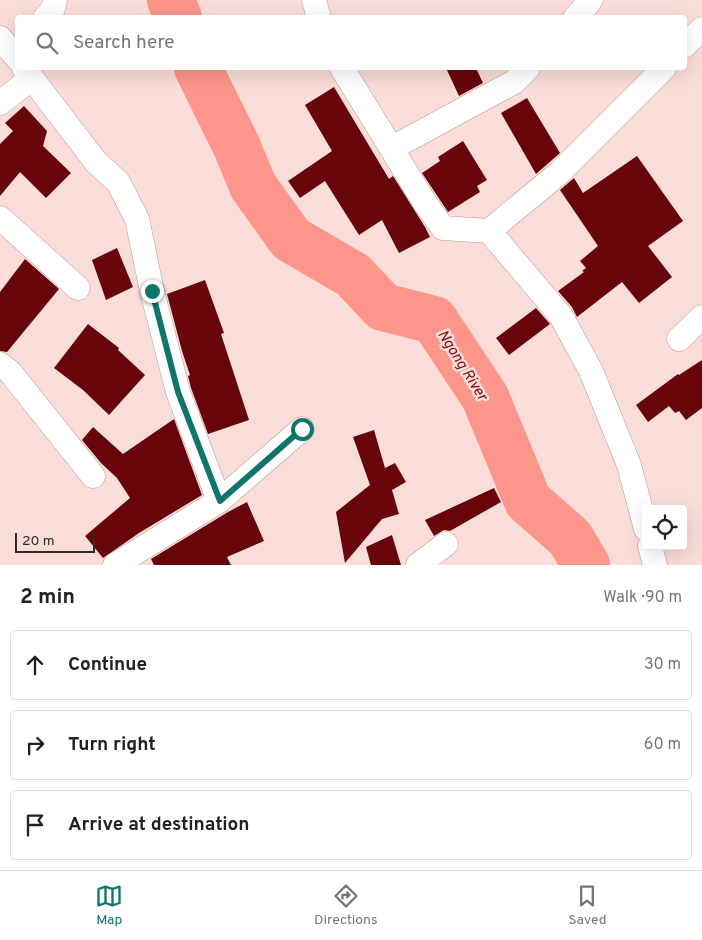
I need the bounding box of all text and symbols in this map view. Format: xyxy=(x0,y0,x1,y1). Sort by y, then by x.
search box xyxy=(15,15,687,70)
icon: search xyxy=(33,29,61,57)
text: Search here xyxy=(73,31,175,55)
route end xyxy=(141,280,164,303)
water label: Ngong River xyxy=(432,327,492,406)
route start xyxy=(291,418,314,441)
map controls xyxy=(642,505,687,550)
button: locate xyxy=(642,505,687,550)
scale bar xyxy=(15,530,95,553)
text: 20 m xyxy=(22,533,55,550)
text: 2 min xyxy=(20,584,75,611)
text: Walk · 90 m xyxy=(603,588,682,608)
icon: ahead xyxy=(21,651,49,679)
text: Continue xyxy=(68,653,147,677)
text: 30 m xyxy=(644,655,681,675)
icon: right xyxy=(21,731,49,759)
text: Turn right xyxy=(68,733,156,757)
text: 60 m xyxy=(644,735,681,755)
icon: arrive xyxy=(21,811,49,839)
text: Arrive at destination xyxy=(68,813,249,837)
tab: Map xyxy=(95,882,123,929)
tab: Directions xyxy=(314,882,378,929)
tab: Saved xyxy=(568,882,607,929)

